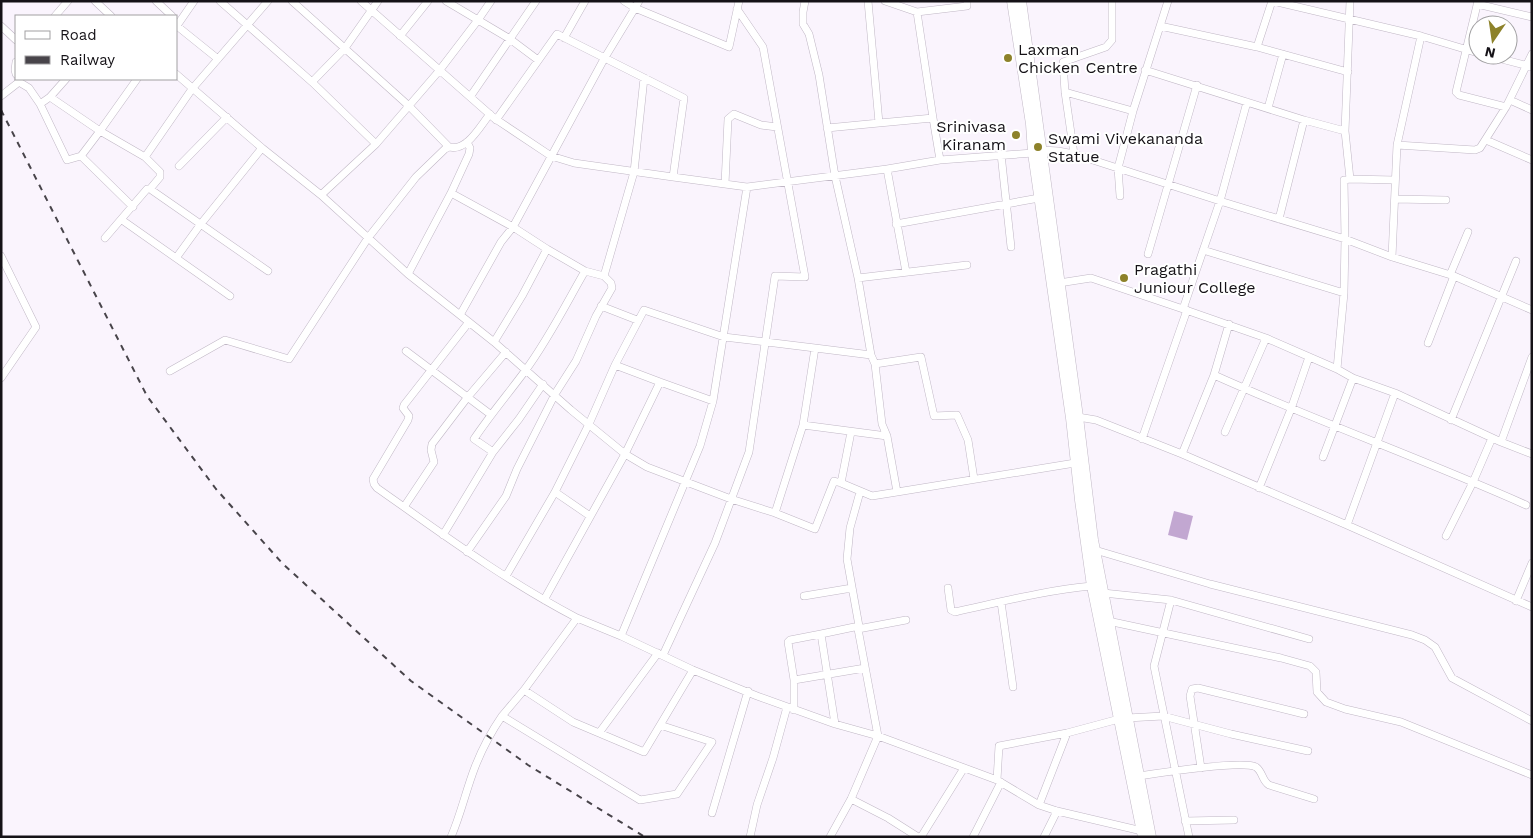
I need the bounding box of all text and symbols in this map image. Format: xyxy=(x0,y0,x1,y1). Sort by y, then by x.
legend xyxy=(15,15,178,80)
north arrow xyxy=(1468,15,1518,65)
text: Road xyxy=(60,26,97,44)
place label: Laxman Chicken Centre xyxy=(1018,40,1138,77)
text: N xyxy=(1483,44,1497,62)
text: Railway xyxy=(60,51,115,69)
marker: Laxman Chicken Centre xyxy=(1002,52,1014,64)
place label: Srinivasa Kiranam xyxy=(936,117,1006,154)
marker: Srinivasa Kiranam xyxy=(1010,129,1022,141)
place label: Swami Vivekananda Statue xyxy=(1048,129,1203,166)
marker: Swami Vivekananda Statue xyxy=(1032,141,1044,153)
place label: Pragathi Juniour College xyxy=(1134,260,1255,297)
marker: Pragathi Juniour College xyxy=(1118,272,1130,284)

